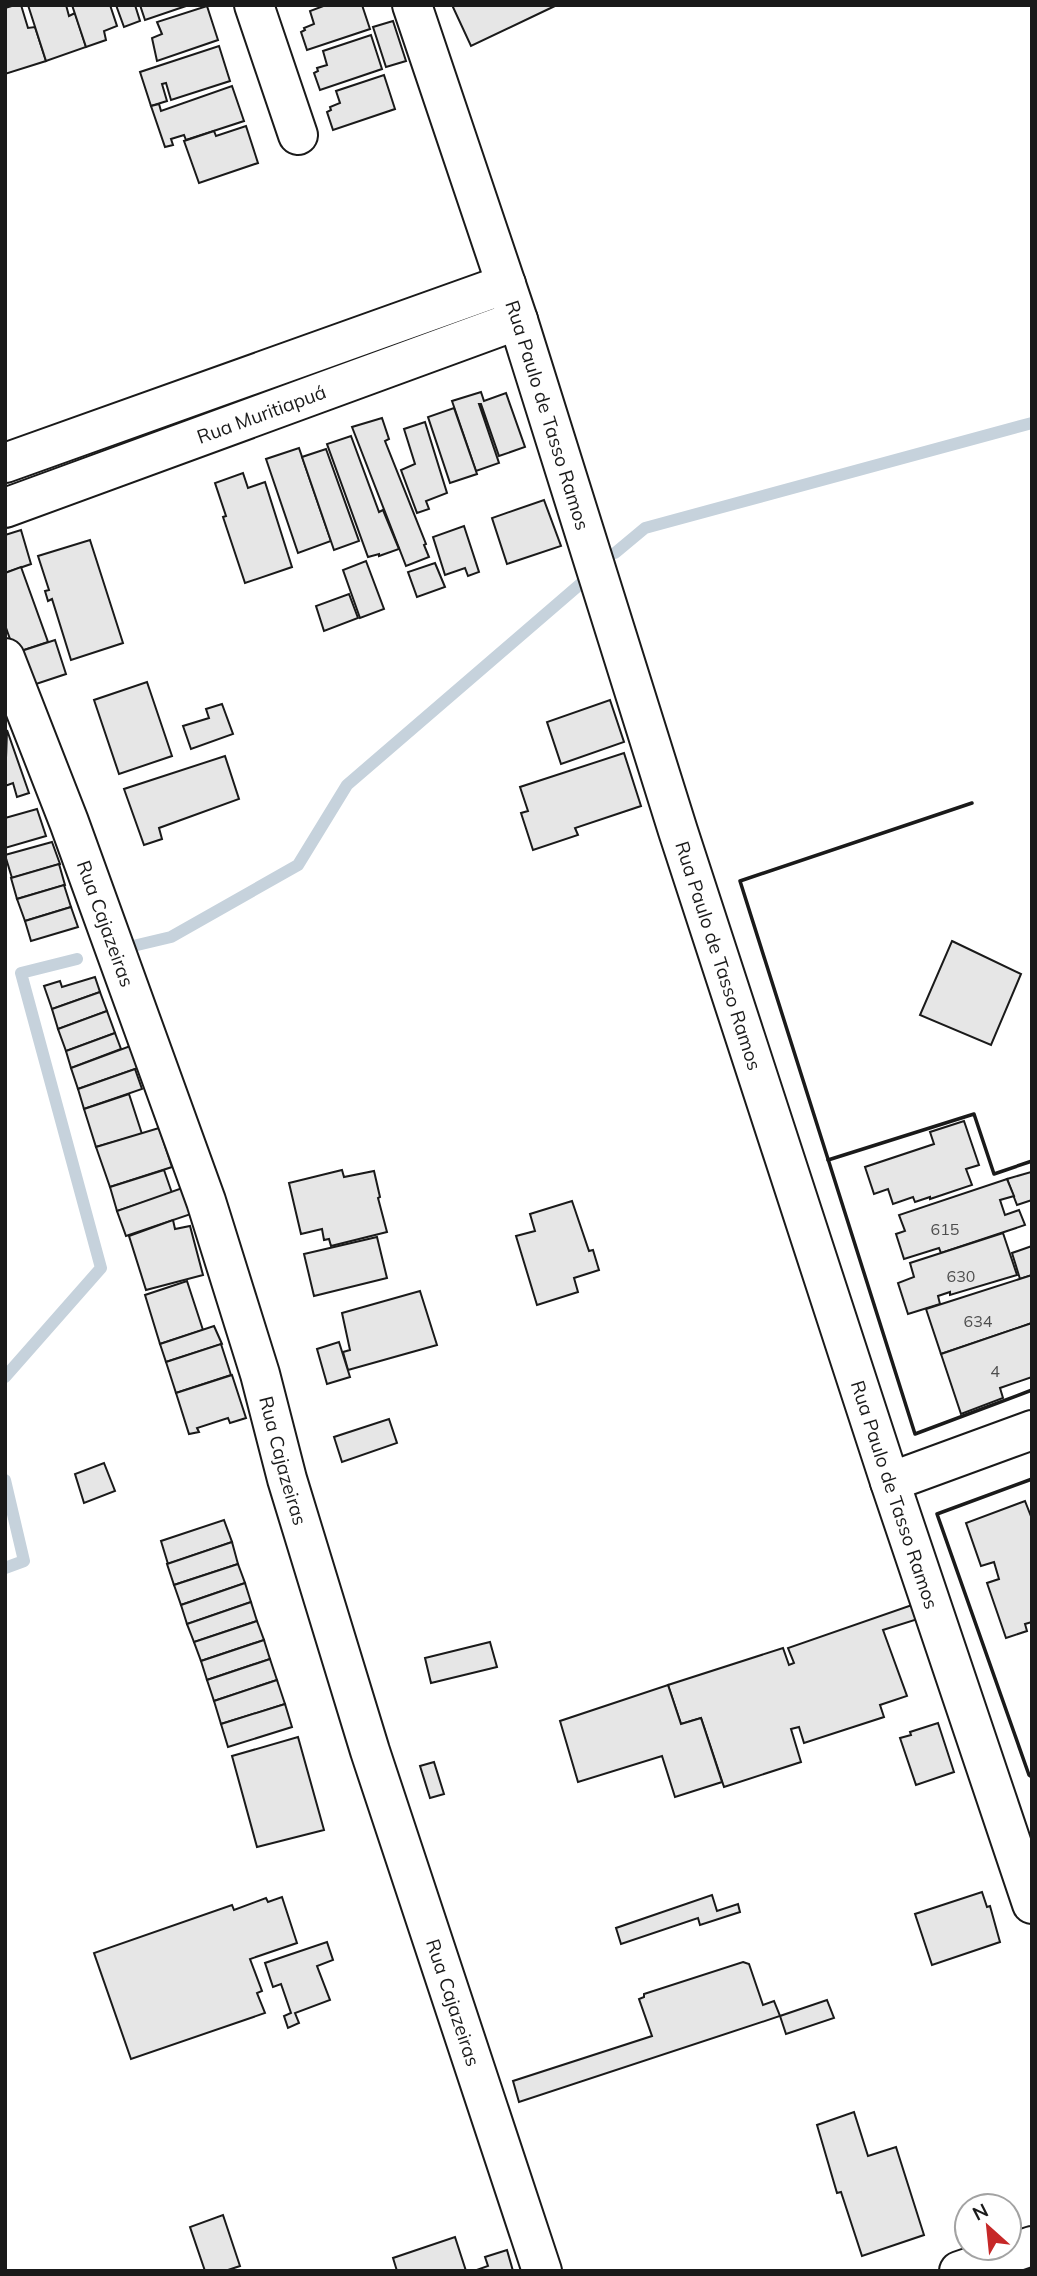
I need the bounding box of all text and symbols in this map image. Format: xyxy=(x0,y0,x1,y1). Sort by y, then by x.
street label: Rua Paulo de Tasso Ramos xyxy=(500,297,595,533)
street label: Rua Muritiapuá xyxy=(194,379,329,449)
street label: Rua Paulo de Tasso Ramos xyxy=(670,838,767,1073)
street label: Rua Cajazeiras xyxy=(72,857,140,990)
house number: 615 xyxy=(931,1219,959,1239)
house number: 630 xyxy=(947,1266,975,1286)
house number: 634 xyxy=(964,1311,993,1331)
house number: 4 xyxy=(990,1361,1000,1381)
street label: Rua Paulo de Tasso Ramos xyxy=(846,1377,944,1612)
street label: Rua Cajazeiras xyxy=(254,1394,312,1528)
street label: Rua Cajazeiras xyxy=(421,1936,485,2069)
north arrow xyxy=(953,2192,1023,2262)
text: N xyxy=(968,2198,992,2226)

